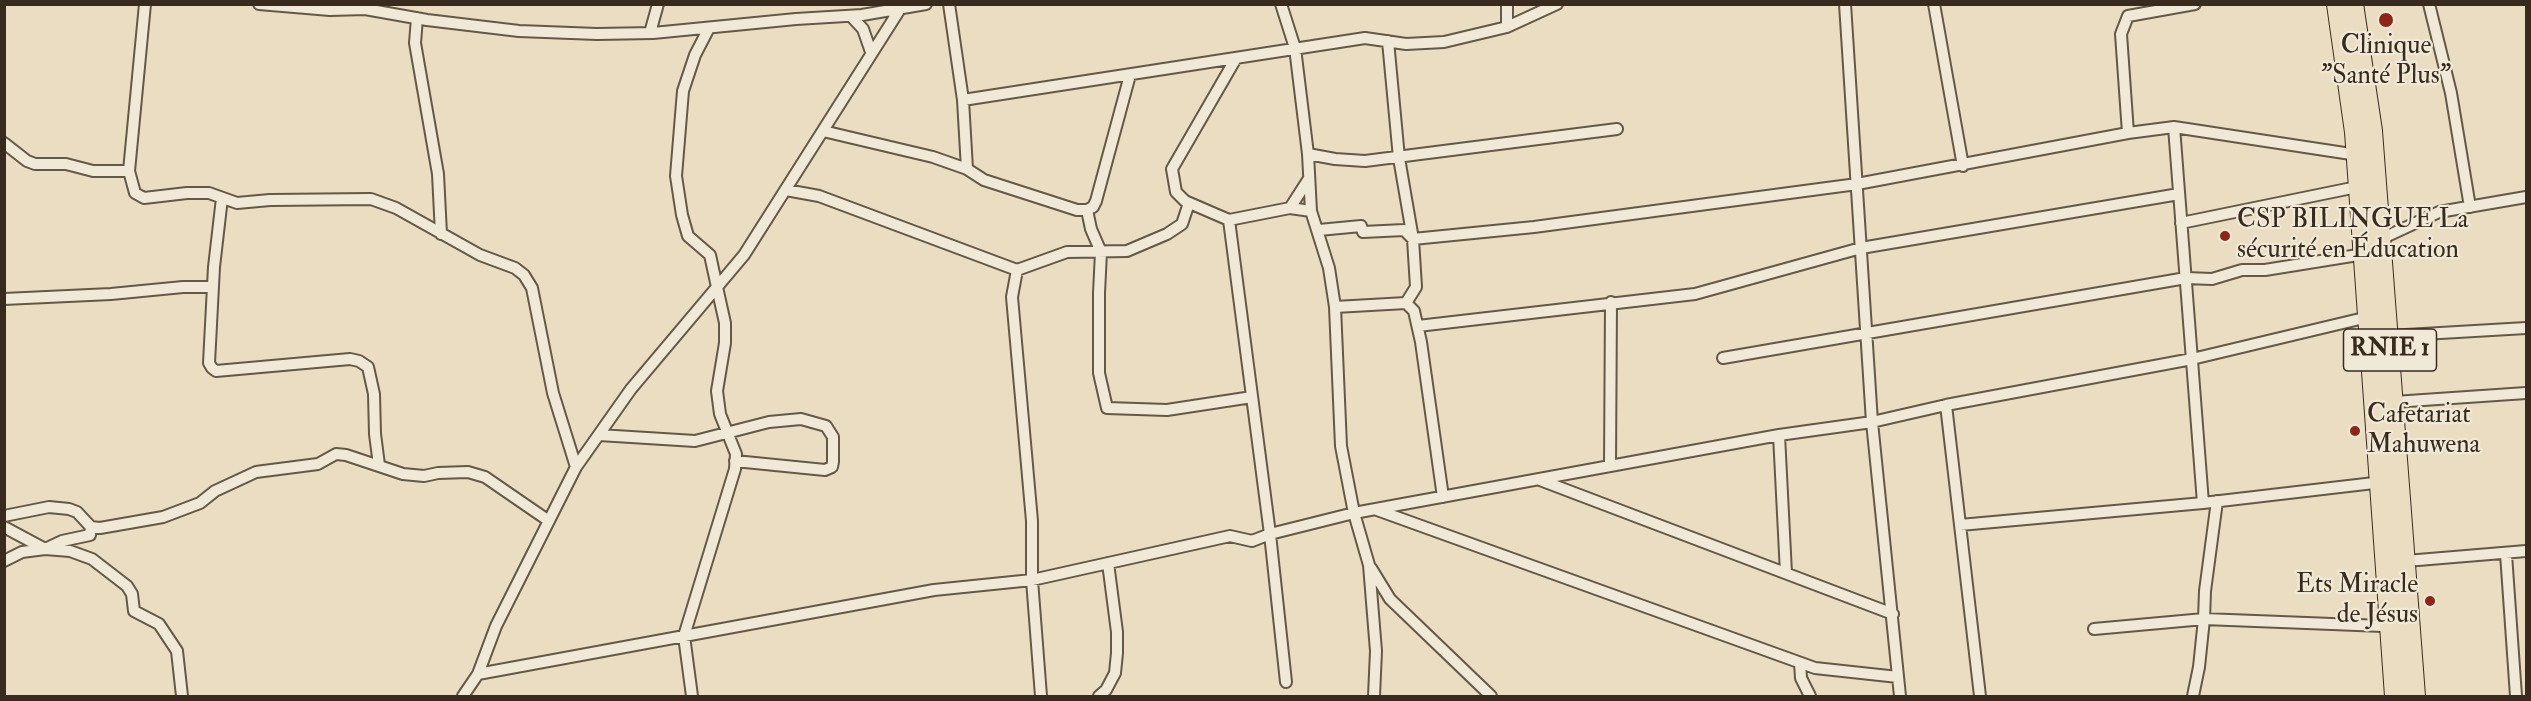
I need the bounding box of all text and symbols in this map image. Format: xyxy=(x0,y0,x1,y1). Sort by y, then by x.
marker: Clinique "Santé Plus" xyxy=(2377,11,2395,29)
place label: Clinique "Santé Plus" xyxy=(2321,31,2451,92)
place label: CSP BILINGUE La sécurité en Éducation xyxy=(2237,205,2468,266)
marker: CSP BILINGUE La sécurité en Éducation xyxy=(2218,229,2232,243)
road number: RNIE 1 xyxy=(2344,329,2436,371)
place label: Cafetariat Mahuwena xyxy=(2367,400,2480,461)
marker: Cafetariat Mahuwena xyxy=(2348,424,2362,438)
place label: Ets Miracle de Jésus xyxy=(2296,570,2418,632)
marker: Ets Miracle de Jésus xyxy=(2423,594,2437,608)

